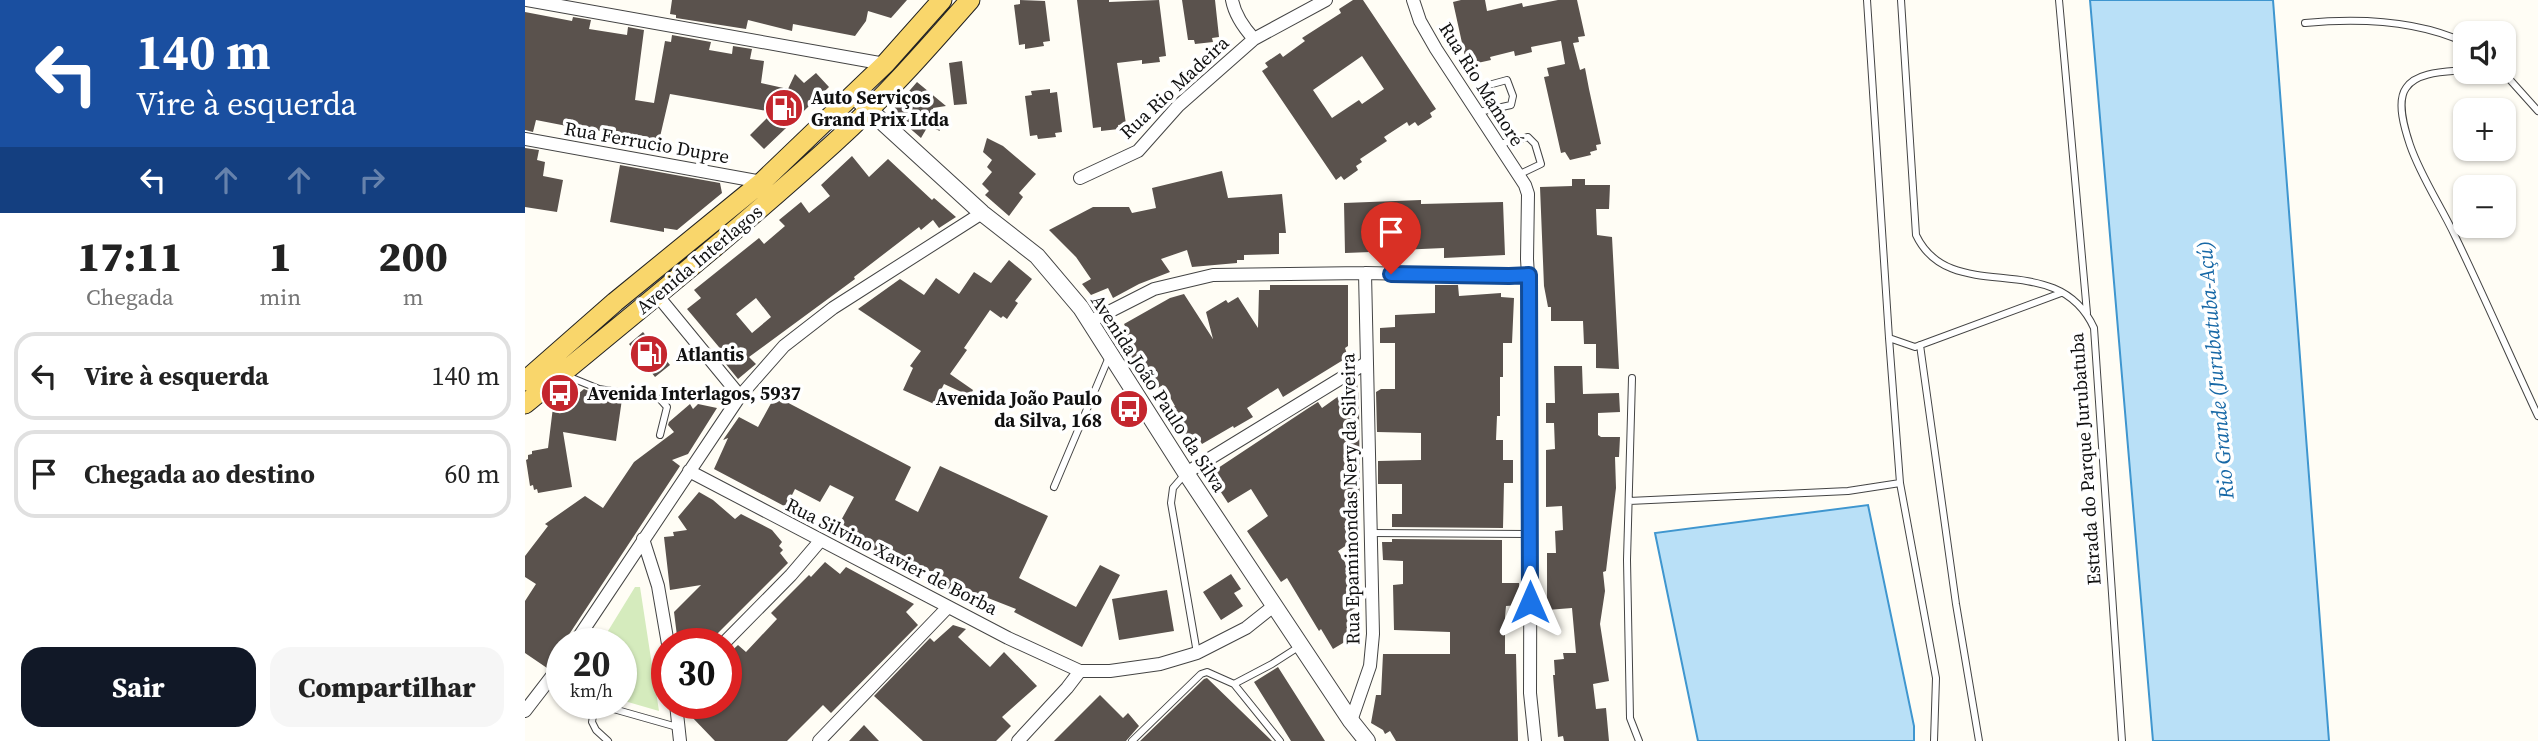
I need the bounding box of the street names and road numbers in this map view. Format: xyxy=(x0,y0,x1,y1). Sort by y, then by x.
street label: Rua Rio Mamoré xyxy=(1433,17,1531,151)
street label: Rua Rio Madeira xyxy=(1114,29,1234,144)
street label: Rua Ferrucio Dupre xyxy=(563,115,731,169)
street label: Avenida Interlagos xyxy=(630,198,768,320)
street label: Avenida João Paulo da Silva xyxy=(1085,289,1233,497)
street label: Estrada do Parque Jurubatuba xyxy=(2063,332,2107,586)
street label: Rua Epaminondas Nery da Silveira xyxy=(1334,353,1366,645)
street label: Rua Silvino Xavier de Borba xyxy=(782,491,1003,621)

